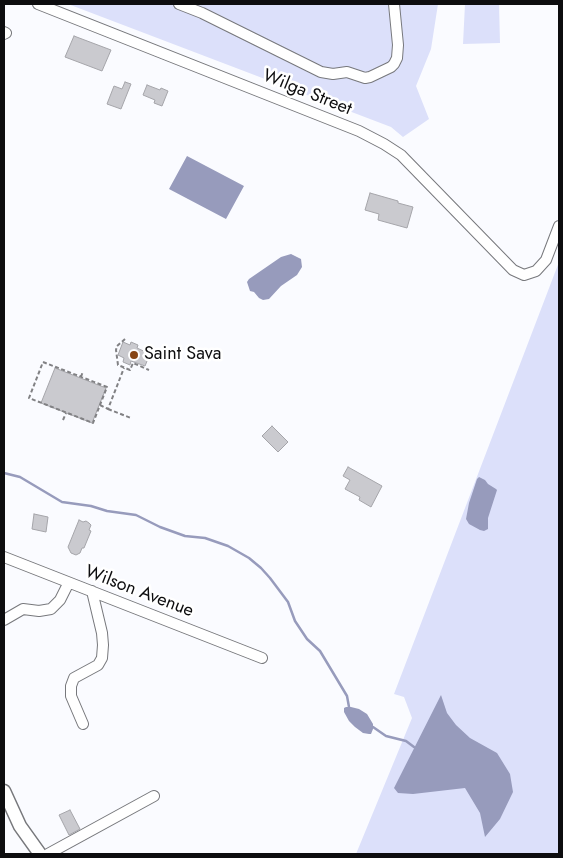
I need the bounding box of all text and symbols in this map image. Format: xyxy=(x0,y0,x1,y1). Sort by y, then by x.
street label: Wilga Street xyxy=(259,65,355,121)
place label: Saint Sava xyxy=(144,344,221,366)
marker: Saint Sava xyxy=(128,349,140,361)
street label: Wilson Avenue xyxy=(82,561,196,623)

